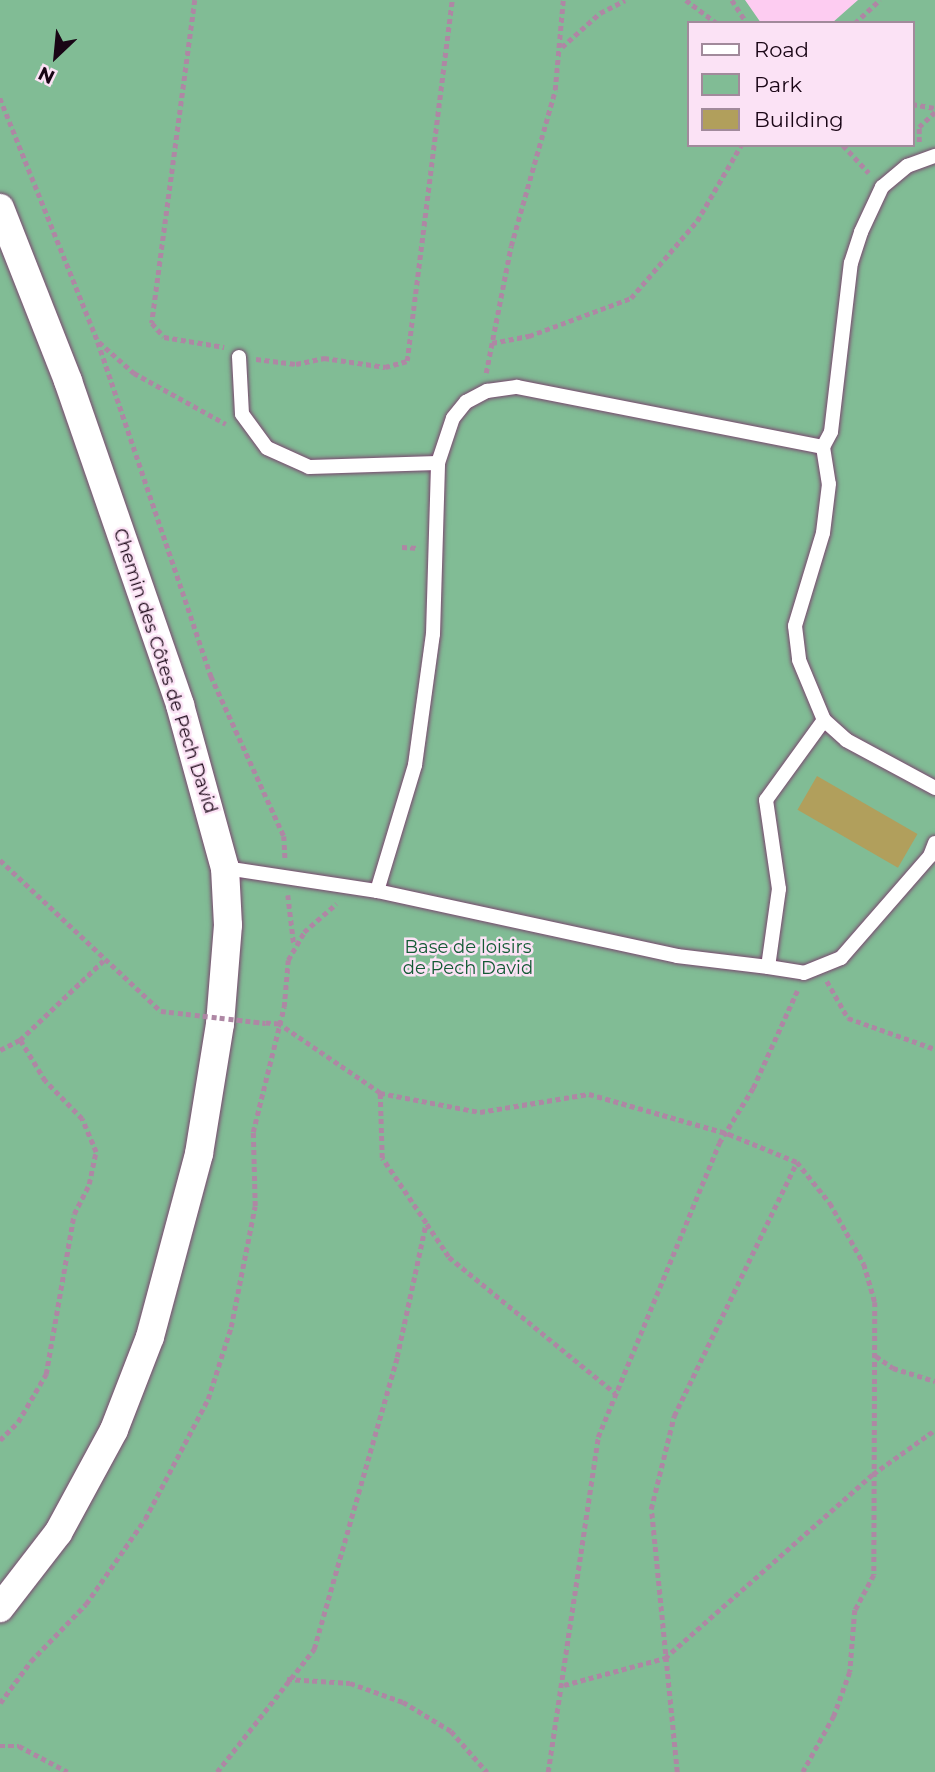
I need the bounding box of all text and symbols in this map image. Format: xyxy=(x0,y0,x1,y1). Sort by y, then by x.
north arrow xyxy=(21,21,91,91)
legend xyxy=(687,21,914,147)
text: Road xyxy=(754,37,809,62)
text: N xyxy=(35,62,59,89)
text: Park xyxy=(754,72,802,97)
text: Building xyxy=(754,107,844,132)
street label: Chemin des Côtes de Pech David xyxy=(109,526,221,816)
park label: Base de loisirs de Pech David xyxy=(403,937,533,979)

